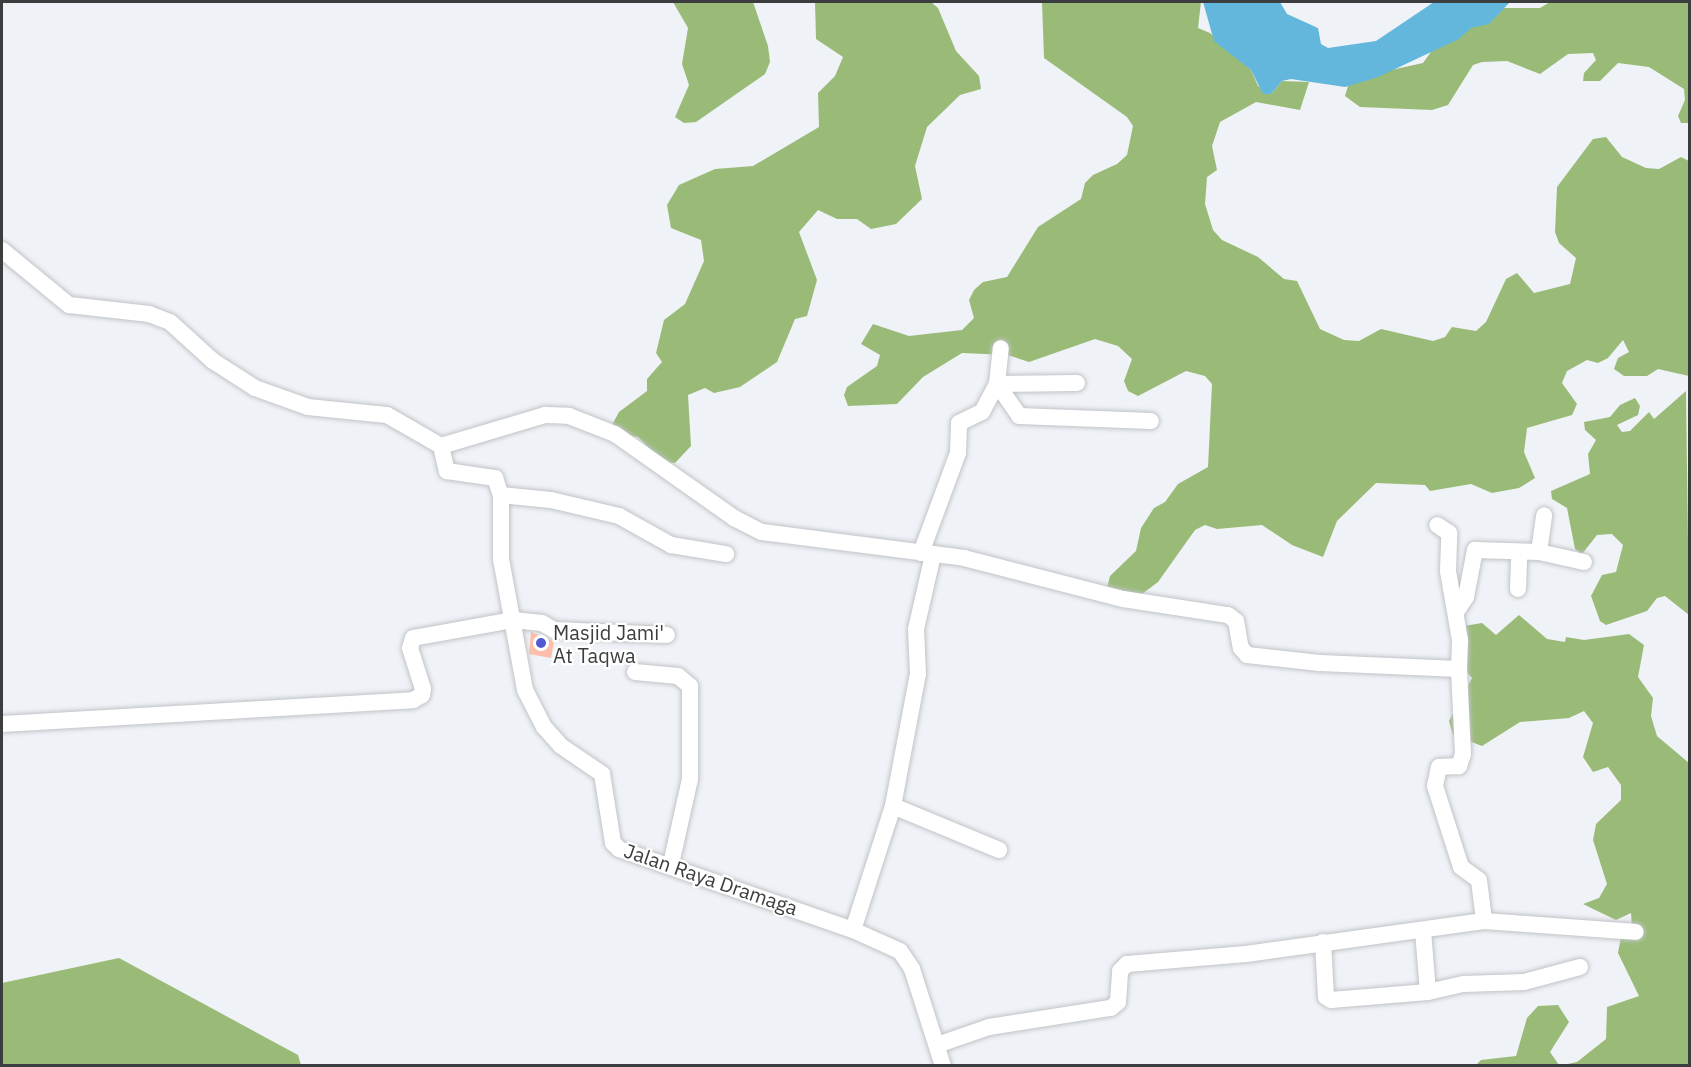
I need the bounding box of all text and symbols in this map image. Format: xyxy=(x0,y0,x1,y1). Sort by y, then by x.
place label: Masjid Jami' At Taqwa xyxy=(553,620,664,667)
marker: Masjid Jami' At Taqwa xyxy=(534,636,548,650)
street label: Jalan Raya Dramaga xyxy=(621,838,801,920)

